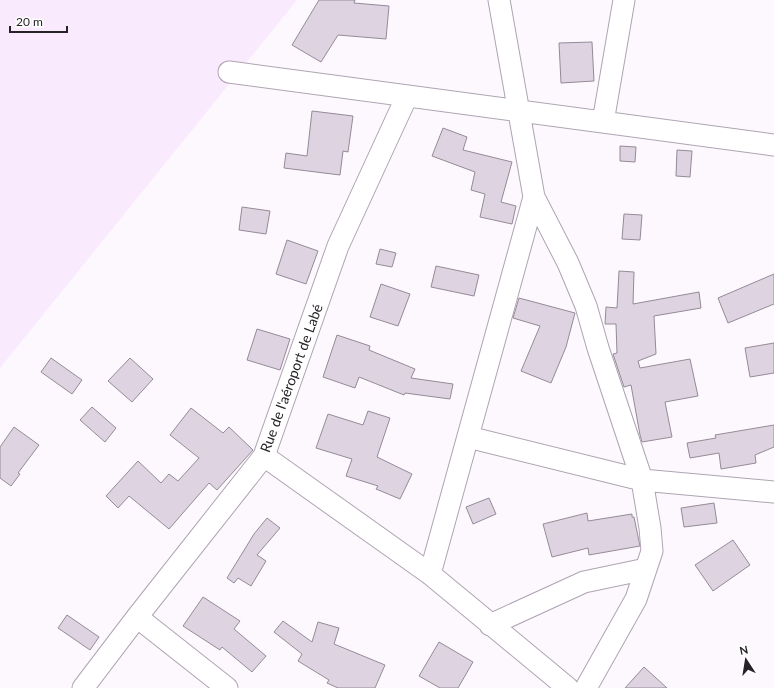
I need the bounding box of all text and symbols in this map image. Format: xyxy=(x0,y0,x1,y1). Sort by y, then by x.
scale bar xyxy=(10,8,67,34)
text: 20 m xyxy=(16,14,43,29)
street label: Rue de l'aéroport de Labé xyxy=(256,301,326,455)
north arrow xyxy=(726,640,766,680)
text: N xyxy=(738,642,749,657)

